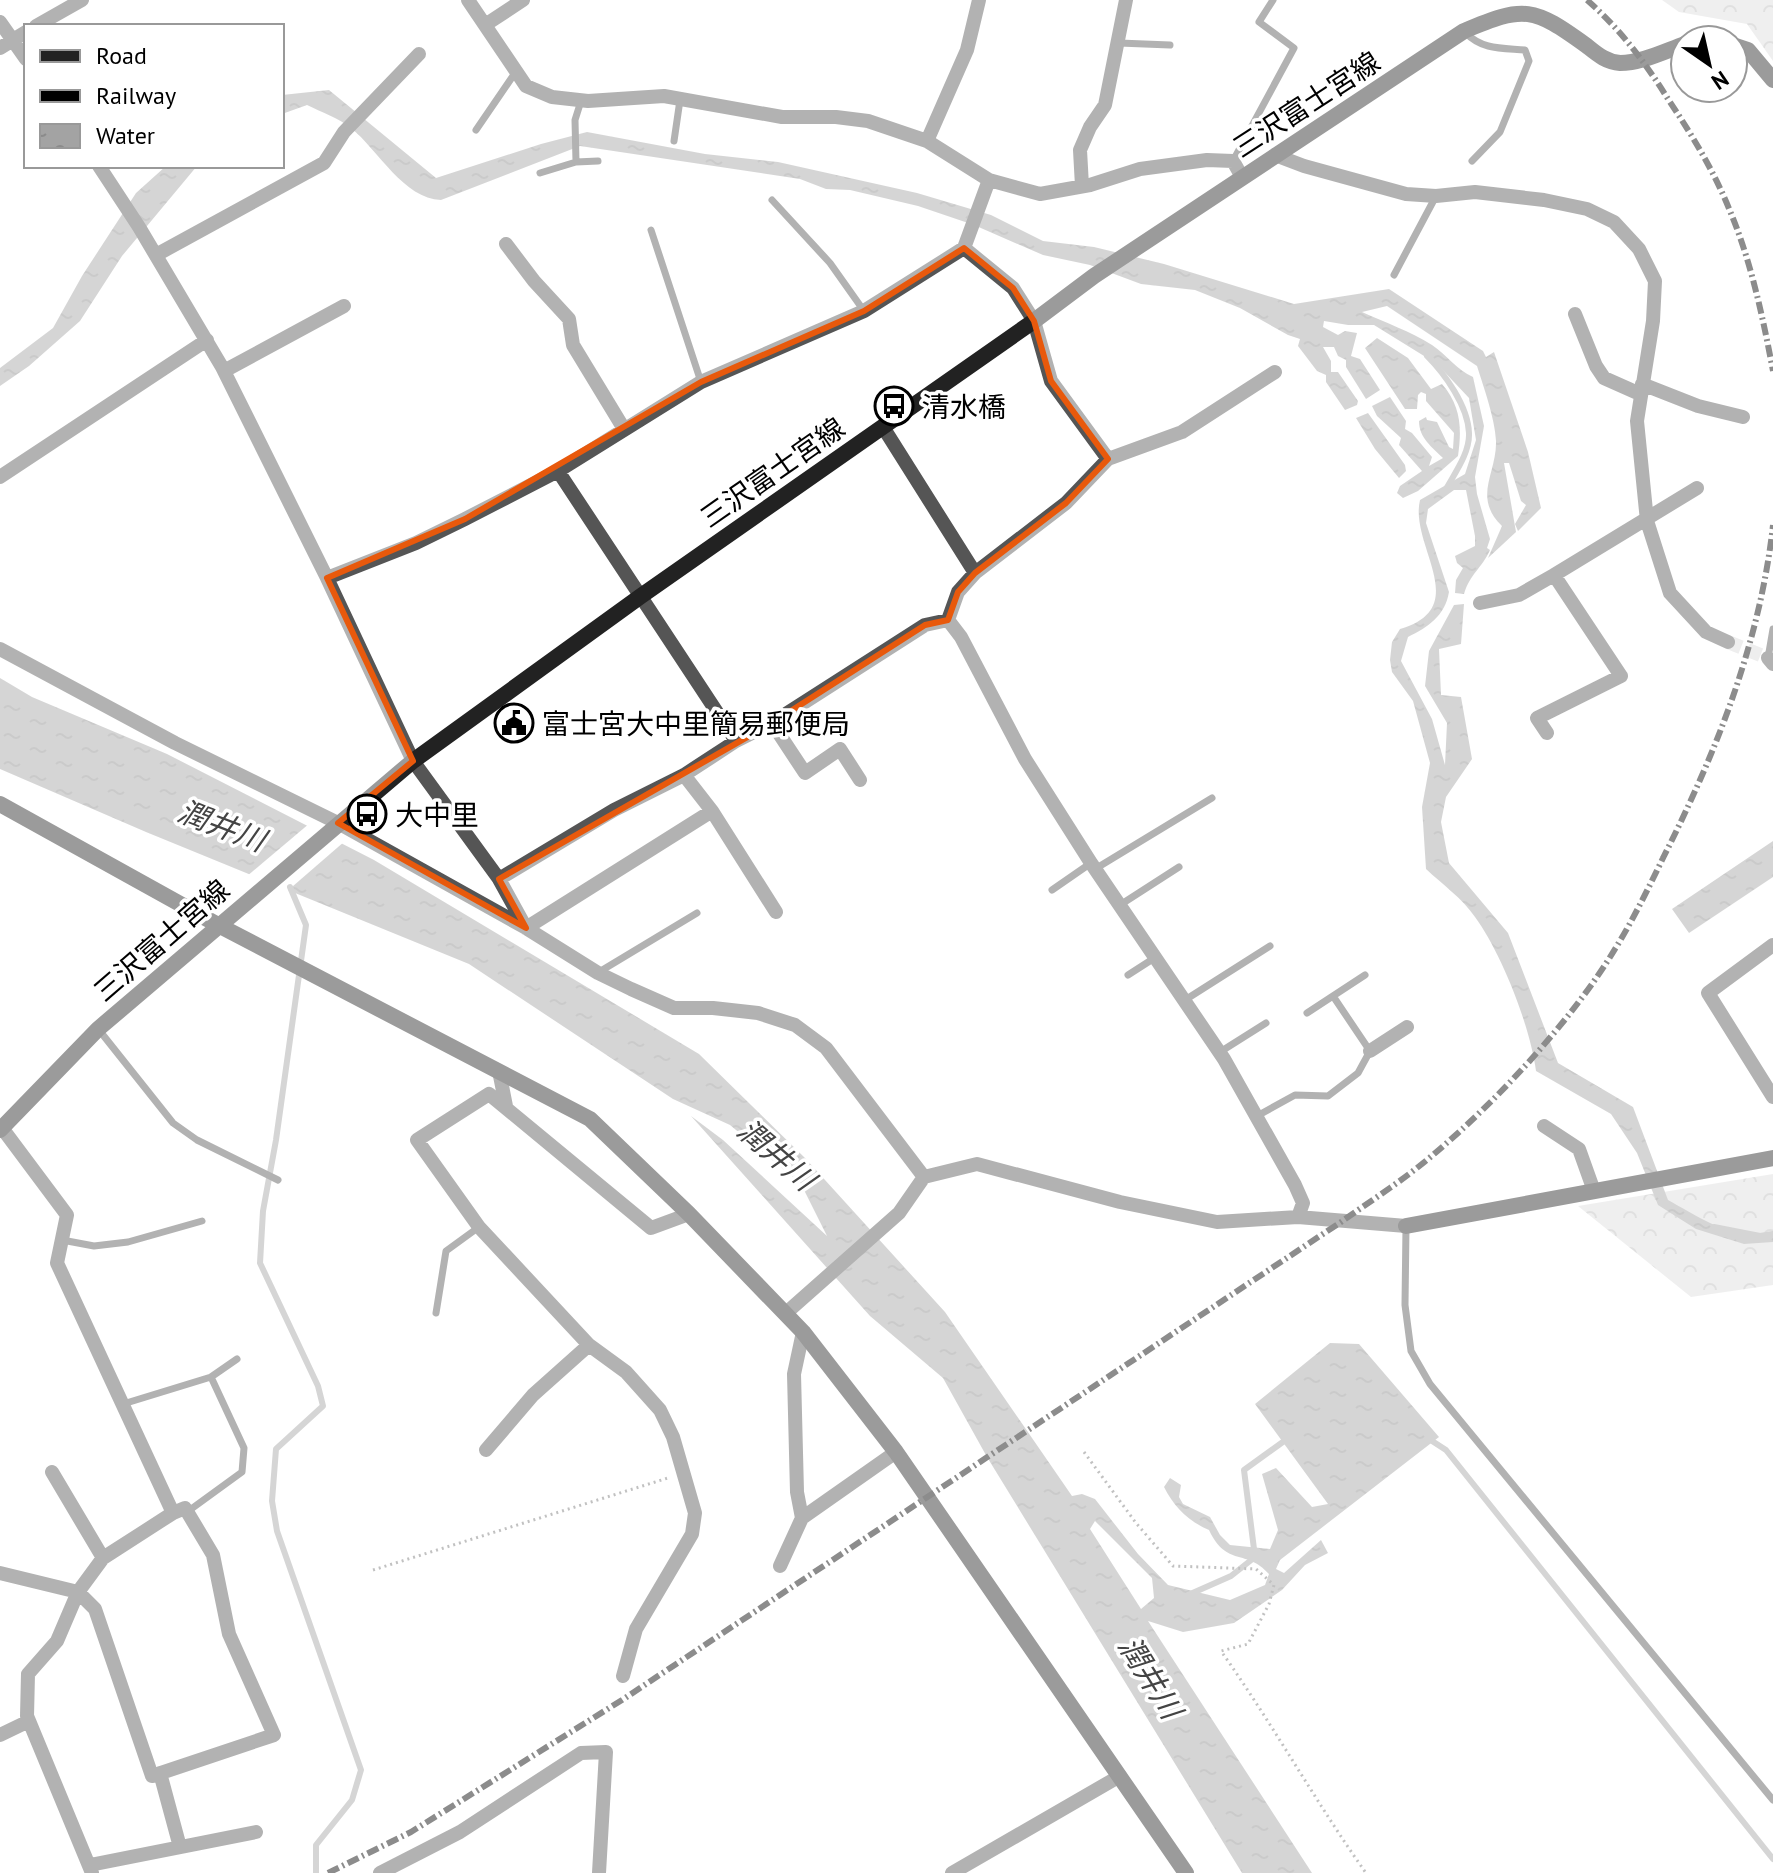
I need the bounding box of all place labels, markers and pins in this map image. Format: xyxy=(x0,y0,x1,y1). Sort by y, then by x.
bus stop icon: 清水橋 xyxy=(873,385,915,427)
place label: 清水橋 xyxy=(922,388,1006,425)
public building icon: 富士宮大中里簡易郵便局 xyxy=(493,702,535,744)
place label: 富士宮大中里簡易郵便局 xyxy=(542,705,850,742)
bus stop icon: 大中里 xyxy=(346,793,388,835)
place label: 大中里 xyxy=(395,796,479,833)

